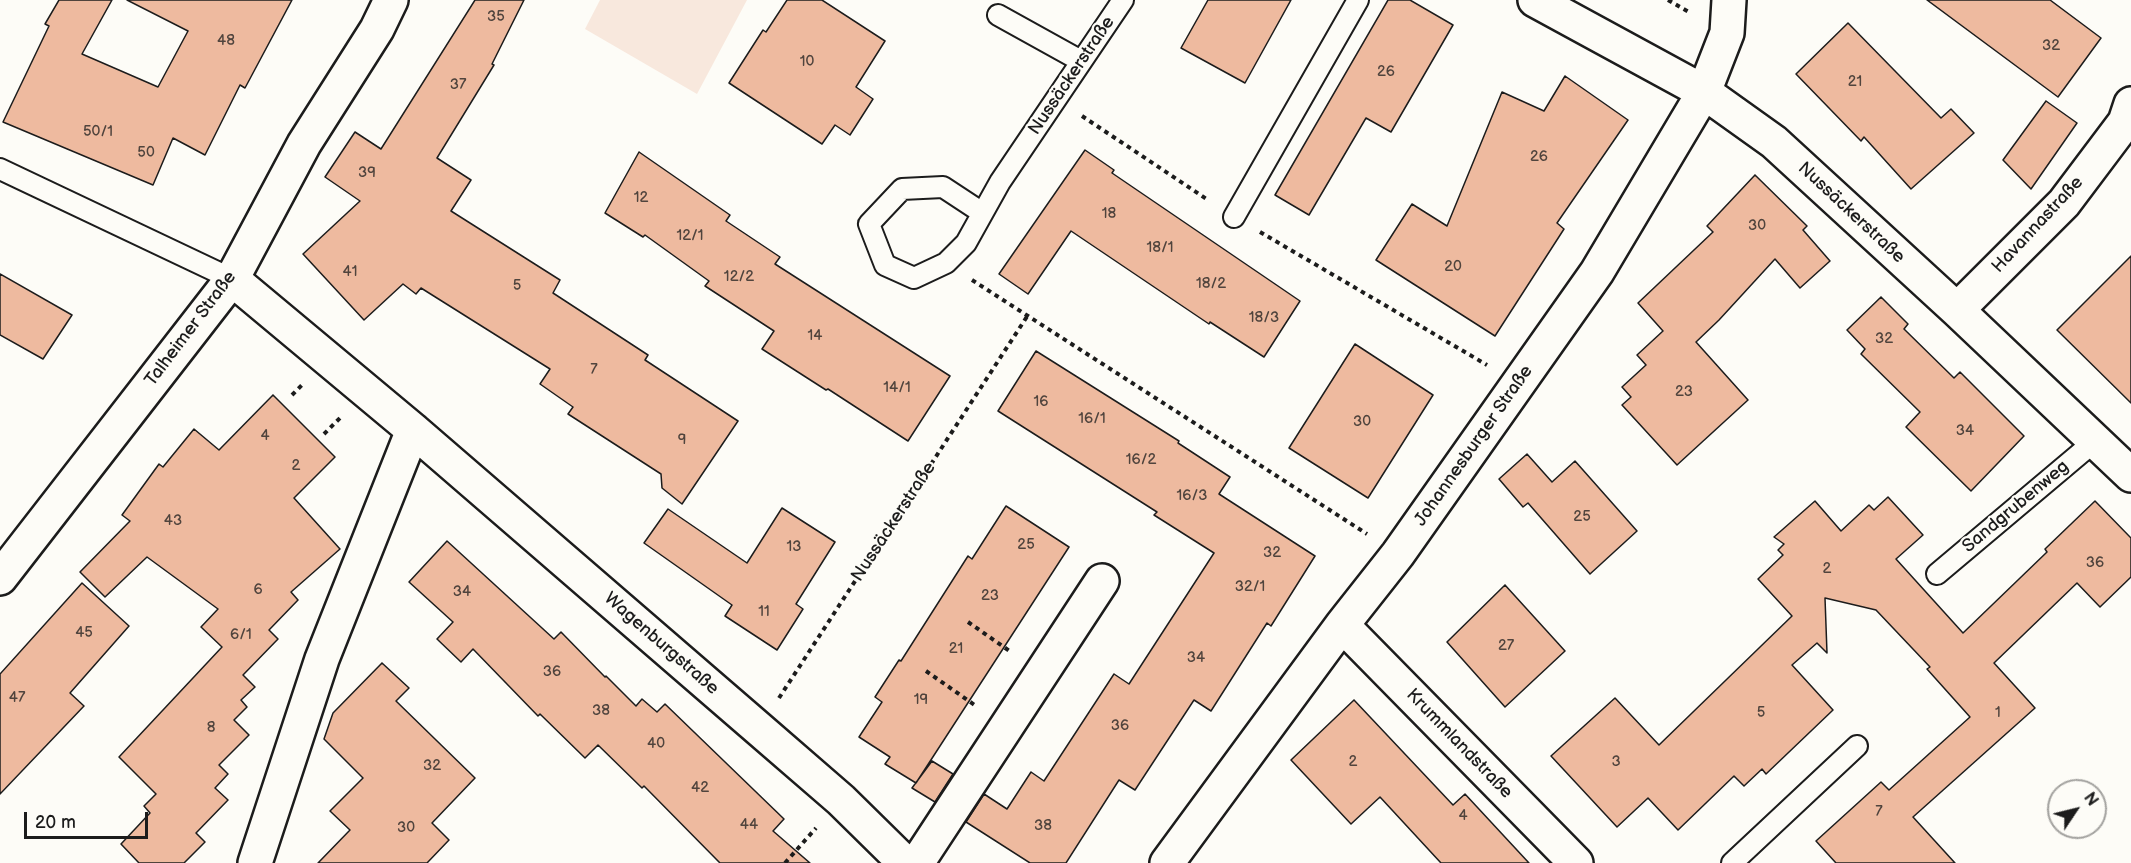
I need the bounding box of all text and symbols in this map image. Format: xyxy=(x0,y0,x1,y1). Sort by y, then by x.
house number: 35 xyxy=(487,8,505,26)
street label: Nussäckerstraße xyxy=(1024,13,1120,139)
house number: 48 xyxy=(217,32,235,50)
house number: 32 xyxy=(2042,37,2060,55)
house number: 10 xyxy=(800,53,814,71)
house number: 26 xyxy=(1377,63,1395,81)
house number: 21 xyxy=(1848,73,1862,91)
house number: 37 xyxy=(450,76,466,94)
house number: 50/1 xyxy=(83,123,113,141)
house number: 50 xyxy=(137,144,155,162)
house number: 26 xyxy=(1530,148,1548,166)
street label: Nussäckerstraße xyxy=(1793,158,1909,268)
house number: 39 xyxy=(358,164,376,182)
street label: Havannastraße xyxy=(1988,172,2088,278)
house number: 12 xyxy=(634,189,648,207)
house number: 18 xyxy=(1102,205,1116,223)
house number: 30 xyxy=(1748,217,1766,235)
house number: 12/1 xyxy=(676,227,704,245)
house number: 18/1 xyxy=(1146,239,1174,257)
house number: 20 xyxy=(1444,258,1462,276)
house number: 41 xyxy=(343,263,357,281)
street label: Talheimer Straße xyxy=(141,267,241,391)
house number: 12/2 xyxy=(724,268,754,286)
house number: 18/2 xyxy=(1196,275,1226,293)
house number: 5 xyxy=(513,277,521,295)
house number: 18/3 xyxy=(1249,309,1279,327)
house number: 14 xyxy=(808,327,822,345)
house number: 32 xyxy=(1875,330,1893,348)
house number: 7 xyxy=(590,361,598,379)
street label: Johannesburger Straße xyxy=(1410,361,1538,531)
house number: 14/1 xyxy=(883,379,911,397)
house number: 23 xyxy=(1675,383,1693,401)
house number: 16 xyxy=(1034,393,1048,411)
house number: 16/1 xyxy=(1078,410,1106,428)
house number: 30 xyxy=(1353,413,1371,431)
house number: 34 xyxy=(1956,422,1974,440)
house number: 4 xyxy=(260,427,270,445)
house number: 9 xyxy=(678,431,686,449)
house number: 16/2 xyxy=(1126,451,1156,469)
street label: Sandgrubenweg xyxy=(1958,456,2074,558)
house number: 2 xyxy=(292,457,300,475)
street label: Nussäckerstraße xyxy=(847,458,941,586)
house number: 16/3 xyxy=(1177,487,1207,505)
house number: 25 xyxy=(1573,508,1591,526)
house number: 43 xyxy=(164,512,182,530)
house number: 25 xyxy=(1017,536,1035,554)
house number: 13 xyxy=(786,538,802,556)
house number: 32 xyxy=(1263,544,1281,562)
house number: 36 xyxy=(2086,554,2104,572)
house number: 2 xyxy=(1823,560,1831,578)
house number: 32/1 xyxy=(1235,578,1265,596)
house number: 6 xyxy=(253,581,263,599)
house number: 34 xyxy=(453,583,471,601)
house number: 23 xyxy=(981,587,999,605)
street label: Wagenburgstraße xyxy=(599,588,723,700)
house number: 11 xyxy=(758,603,770,621)
house number: 45 xyxy=(75,624,93,642)
house number: 6/1 xyxy=(230,626,252,644)
house number: 27 xyxy=(1498,637,1514,655)
house number: 21 xyxy=(949,640,963,658)
house number: 34 xyxy=(1187,649,1205,667)
house number: 36 xyxy=(543,663,561,681)
street label: Krummlandstraße xyxy=(1401,685,1517,803)
house number: 47 xyxy=(9,689,25,707)
house number: 19 xyxy=(914,691,928,709)
house number: 38 xyxy=(592,702,610,720)
house number: 5 xyxy=(1757,704,1765,722)
house number: 1 xyxy=(1995,704,2001,722)
house number: 36 xyxy=(1111,717,1129,735)
house number: 8 xyxy=(207,719,215,737)
house number: 40 xyxy=(647,735,665,753)
house number: 2 xyxy=(1349,753,1357,771)
house number: 3 xyxy=(1611,753,1621,771)
house number: 32 xyxy=(423,757,441,775)
house number: 42 xyxy=(691,779,709,797)
north arrow xyxy=(2047,779,2107,839)
text: N xyxy=(2079,789,2102,810)
scale bar xyxy=(27,800,152,838)
house number: 7 xyxy=(1875,803,1883,821)
house number: 4 xyxy=(1458,807,1468,825)
text: 20 m xyxy=(35,812,76,833)
house number: 44 xyxy=(740,816,758,834)
house number: 38 xyxy=(1034,817,1052,835)
house number: 30 xyxy=(397,819,415,837)

